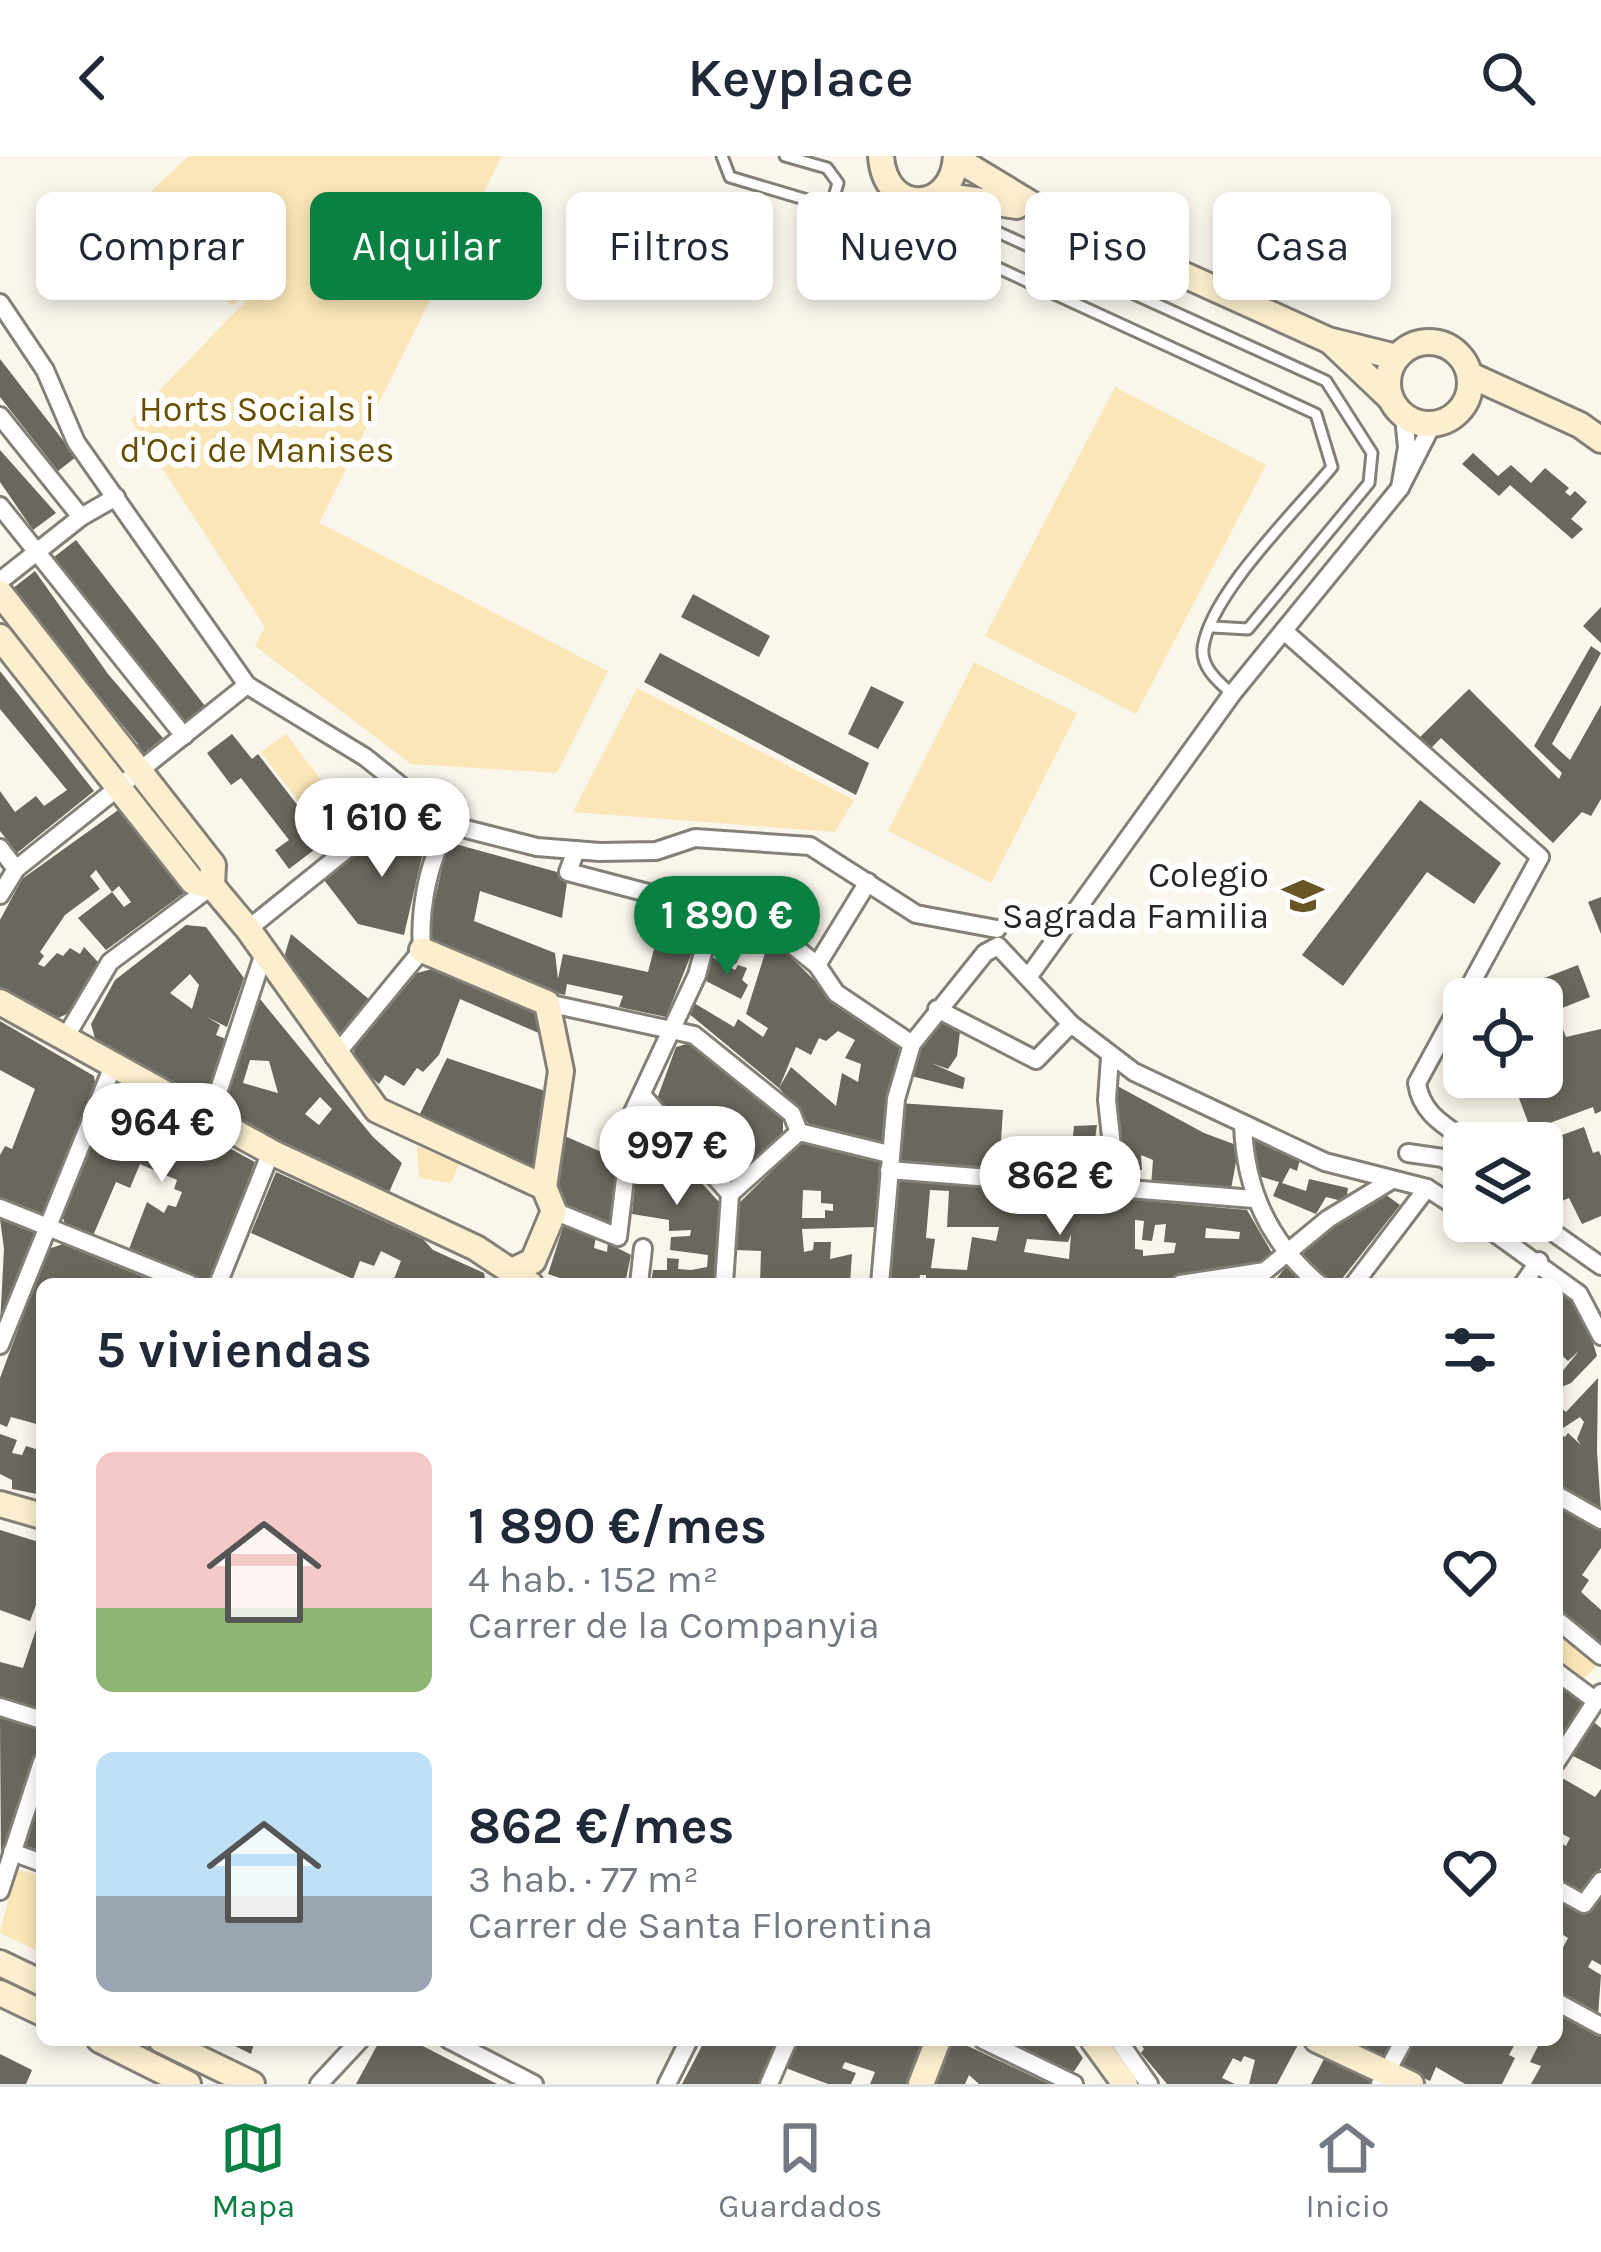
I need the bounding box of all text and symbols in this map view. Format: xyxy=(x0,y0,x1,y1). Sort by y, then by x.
icon: back xyxy=(60,45,126,111)
icon: search xyxy=(1475,45,1541,111)
text: Keyplace xyxy=(687,46,914,110)
chip: Comprar xyxy=(36,192,286,300)
chip: Alquilar xyxy=(310,192,542,300)
chip: Filtros xyxy=(566,192,773,300)
chip: Nuevo xyxy=(797,192,1001,300)
chip: Piso xyxy=(1025,192,1189,300)
chip: Casa xyxy=(1213,192,1391,300)
park label: Horts Socials i d'Oci de Manises xyxy=(120,388,394,471)
pin: 1 610 € xyxy=(271,778,493,880)
text: 1 610 € xyxy=(322,794,442,840)
place label: Colegio Sagrada Familia xyxy=(1002,854,1269,937)
school or university icon: Colegio Sagrada Familia xyxy=(1280,873,1326,919)
pin: 1 890 € xyxy=(616,876,838,978)
text: 1 890 € xyxy=(661,892,793,938)
map controls xyxy=(1443,978,1563,1242)
button: locate xyxy=(1443,978,1563,1098)
pin: 964 € xyxy=(78,1083,246,1185)
text: 964 € xyxy=(109,1099,215,1145)
pin: 997 € xyxy=(593,1106,761,1208)
text: 997 € xyxy=(626,1122,728,1168)
button: layers xyxy=(1443,1122,1563,1242)
pin: 862 € xyxy=(976,1136,1144,1238)
text: 862 € xyxy=(1006,1152,1114,1198)
icon: filters xyxy=(1437,1317,1503,1383)
text: 5 viviendas xyxy=(96,1320,372,1380)
text: 1 890 €/mes xyxy=(468,1496,767,1556)
icon: home xyxy=(192,1500,336,1644)
icon: heart xyxy=(1437,1539,1503,1605)
text: 4 hab. · 152 m² xyxy=(468,1556,719,1602)
text: Carrer de la Companyia xyxy=(468,1602,880,1648)
text: 862 €/mes xyxy=(468,1796,734,1856)
icon: home xyxy=(192,1800,336,1944)
icon: heart xyxy=(1437,1839,1503,1905)
text: 3 hab. · 77 m² xyxy=(468,1856,699,1902)
text: Carrer de Santa Florentina xyxy=(468,1902,933,1948)
tab: Mapa xyxy=(212,2115,295,2225)
tab: Guardados xyxy=(718,2115,882,2225)
tab: Inicio xyxy=(1305,2115,1389,2225)

